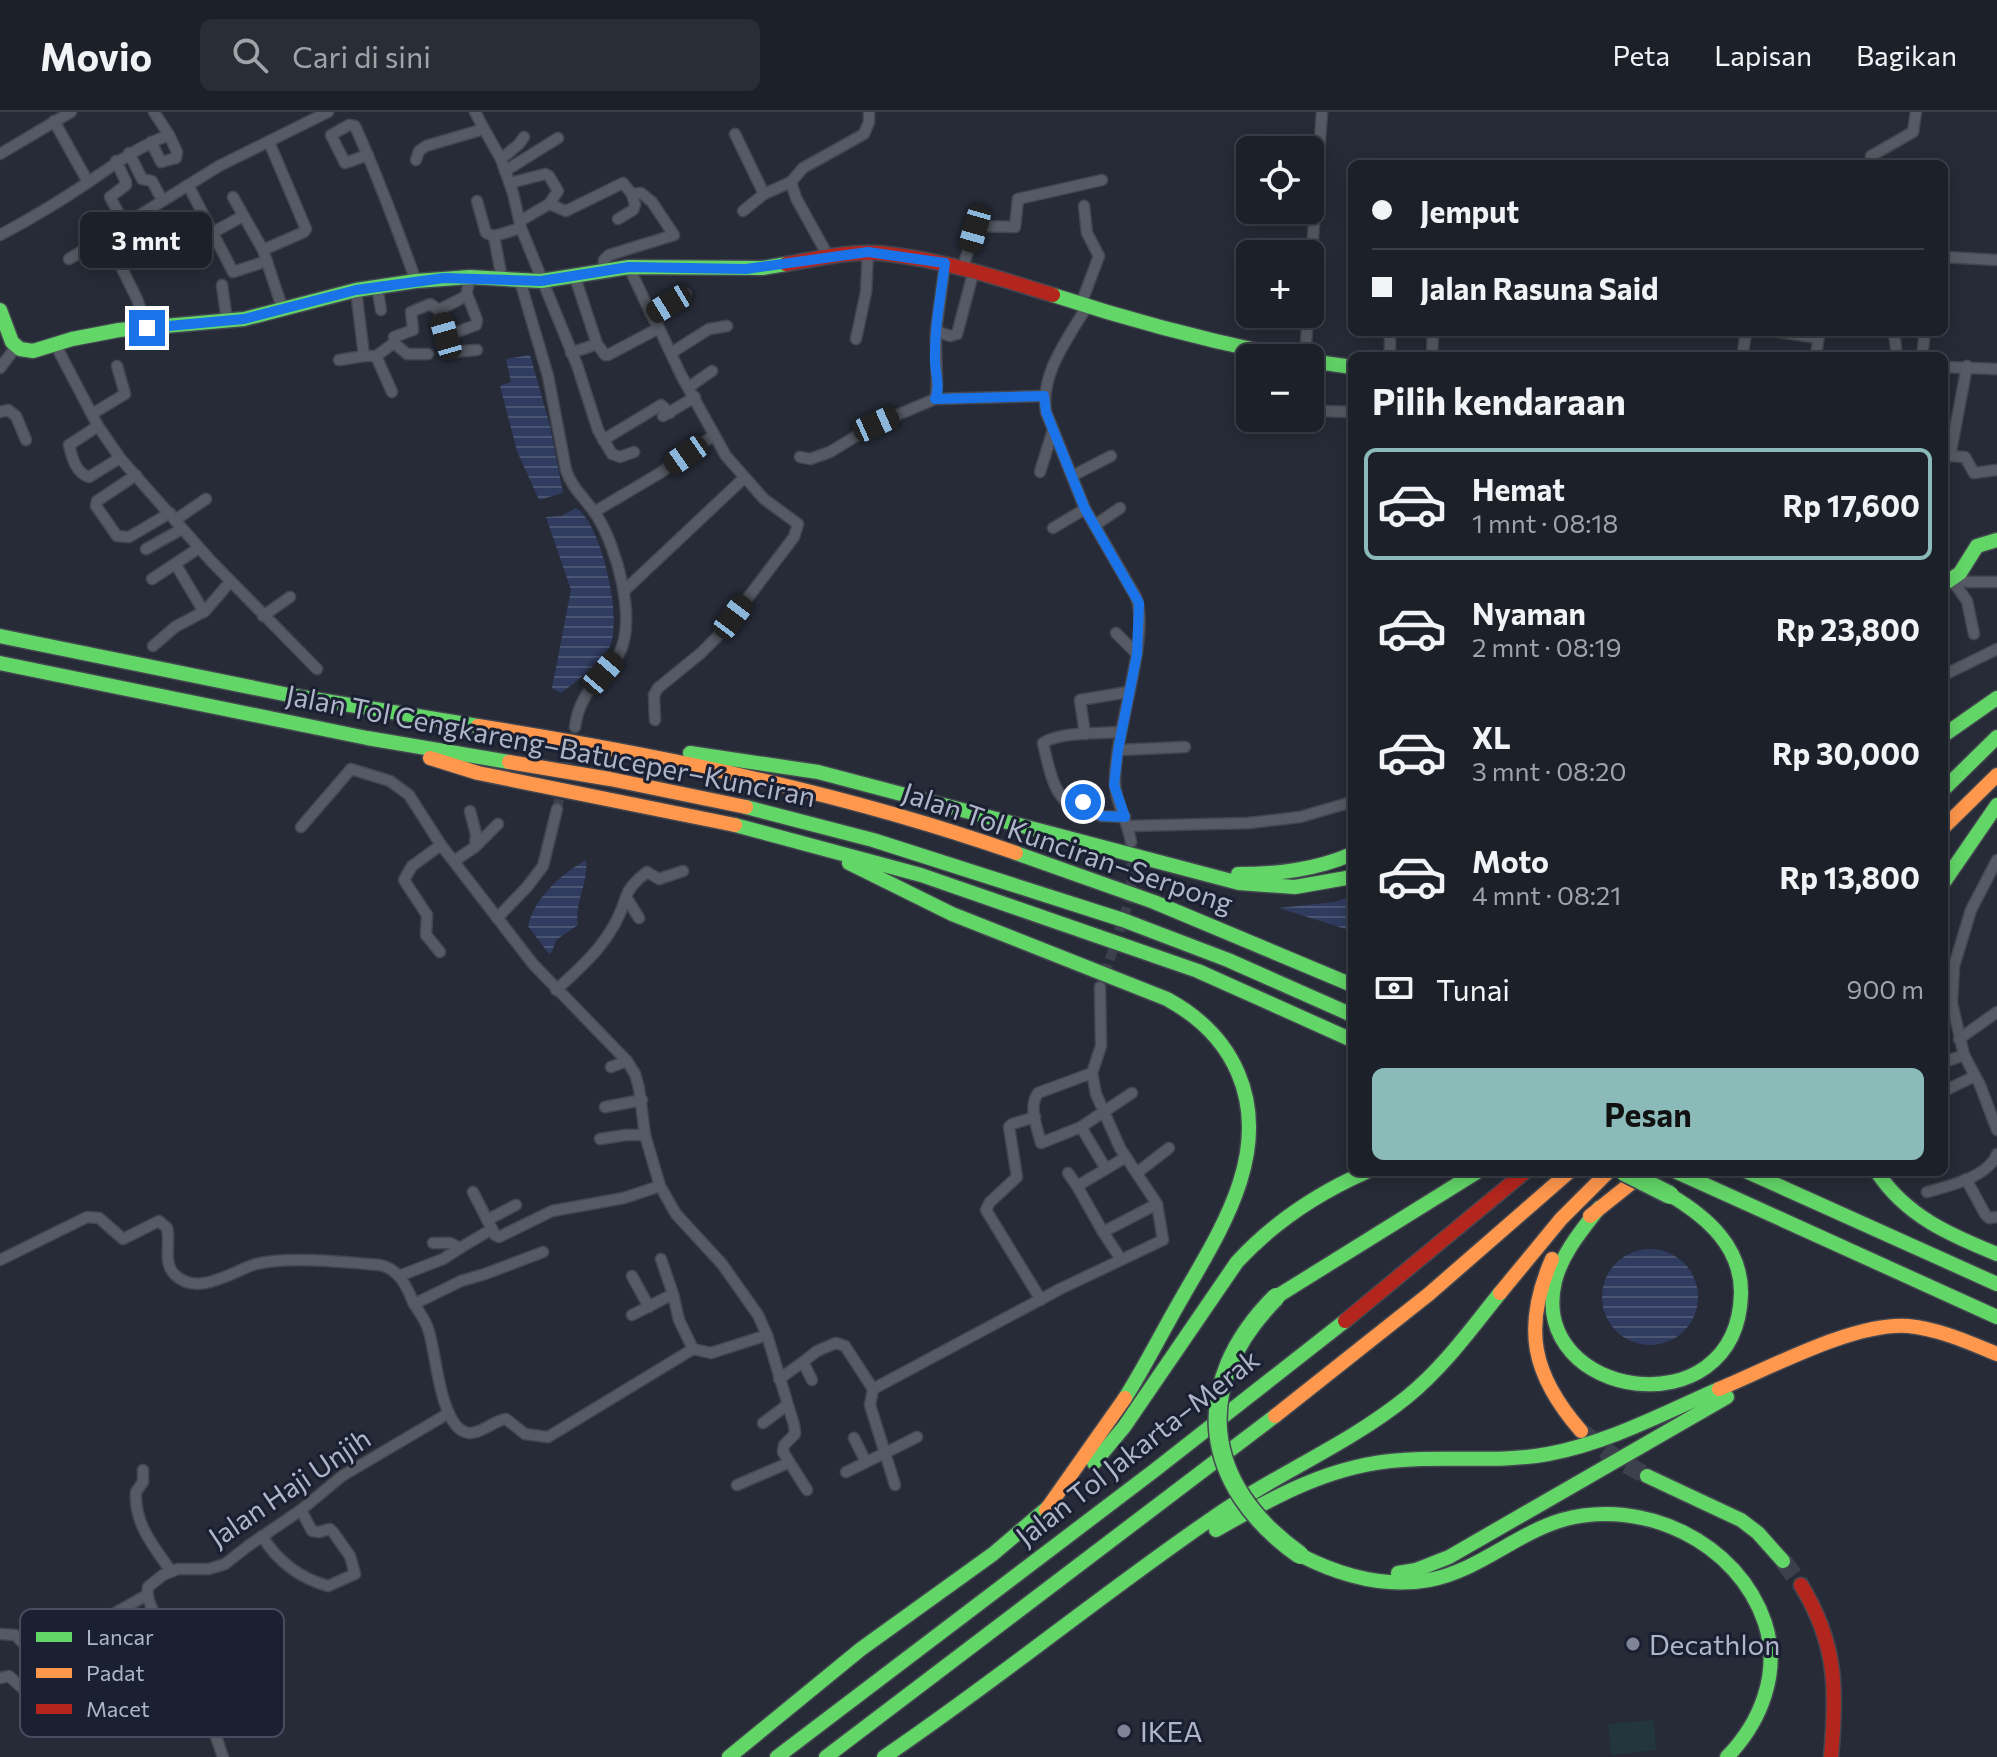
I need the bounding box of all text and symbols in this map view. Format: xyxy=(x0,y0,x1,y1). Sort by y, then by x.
search box xyxy=(200,19,760,91)
text: Movio xyxy=(40,32,152,79)
icon: search xyxy=(228,33,272,77)
text: Cari di sini xyxy=(292,37,431,74)
text: Peta xyxy=(1612,38,1670,72)
text: Lapisan xyxy=(1714,38,1812,72)
text: Bagikan xyxy=(1856,38,1957,72)
map controls xyxy=(1236,136,1324,432)
button: locate xyxy=(1236,136,1324,224)
text: Jemput xyxy=(1420,192,1519,229)
car xyxy=(957,203,993,255)
callout: 3 mnt xyxy=(81,212,213,268)
text: 3 mnt xyxy=(112,224,180,255)
button: + xyxy=(1236,240,1324,328)
text: Jalan Rasuna Said xyxy=(1420,269,1659,306)
car xyxy=(642,281,696,327)
route end xyxy=(129,310,165,346)
car xyxy=(428,310,464,362)
button: − xyxy=(1236,344,1324,432)
text: Pilih kendaraan xyxy=(1372,378,1626,422)
car xyxy=(849,403,903,445)
car xyxy=(659,431,713,479)
icon: car xyxy=(1376,468,1448,540)
text: Hemat xyxy=(1472,470,1565,507)
text: Rp 17,600 xyxy=(1783,486,1920,523)
text: 1 mnt · 08:18 xyxy=(1472,507,1618,538)
car xyxy=(709,591,757,643)
icon: car xyxy=(1376,592,1448,664)
text: Nyaman xyxy=(1472,594,1586,631)
text: Rp 23,800 xyxy=(1776,610,1920,647)
text: 2 mnt · 08:19 xyxy=(1472,631,1622,662)
car xyxy=(578,647,628,699)
street label: Jalan Tol Cengkareng–Batuceper–Kunciran xyxy=(283,677,819,813)
icon: car xyxy=(1376,716,1448,788)
text: XL xyxy=(1472,718,1511,755)
text: Rp 30,000 xyxy=(1772,734,1920,771)
text: 3 mnt · 08:20 xyxy=(1472,755,1626,786)
street label: Jalan Tol Kunciran–Serpong xyxy=(898,774,1238,920)
route start xyxy=(1065,784,1101,820)
icon: car xyxy=(1376,840,1448,912)
text: Moto xyxy=(1472,842,1549,879)
text: Rp 13,800 xyxy=(1780,858,1920,895)
text: 4 mnt · 08:21 xyxy=(1472,879,1621,910)
icon: cash xyxy=(1372,966,1416,1010)
text: Tunai xyxy=(1436,970,1510,1007)
text: 900 m xyxy=(1847,973,1924,1004)
button: Pesan xyxy=(1372,1068,1924,1160)
street label: Jalan Tol Jakarta–Merak xyxy=(1009,1341,1265,1553)
street label: Jalan Haji Unjih xyxy=(201,1420,377,1554)
legend xyxy=(20,1609,284,1737)
text: Lancar xyxy=(86,1623,154,1650)
place label: Decathlon xyxy=(1649,1627,1780,1661)
marker: Decathlon xyxy=(1624,1635,1642,1653)
text: Padat xyxy=(86,1659,145,1686)
text: Macet xyxy=(86,1695,150,1722)
place label: IKEA xyxy=(1140,1714,1203,1748)
marker: IKEA xyxy=(1115,1722,1133,1740)

